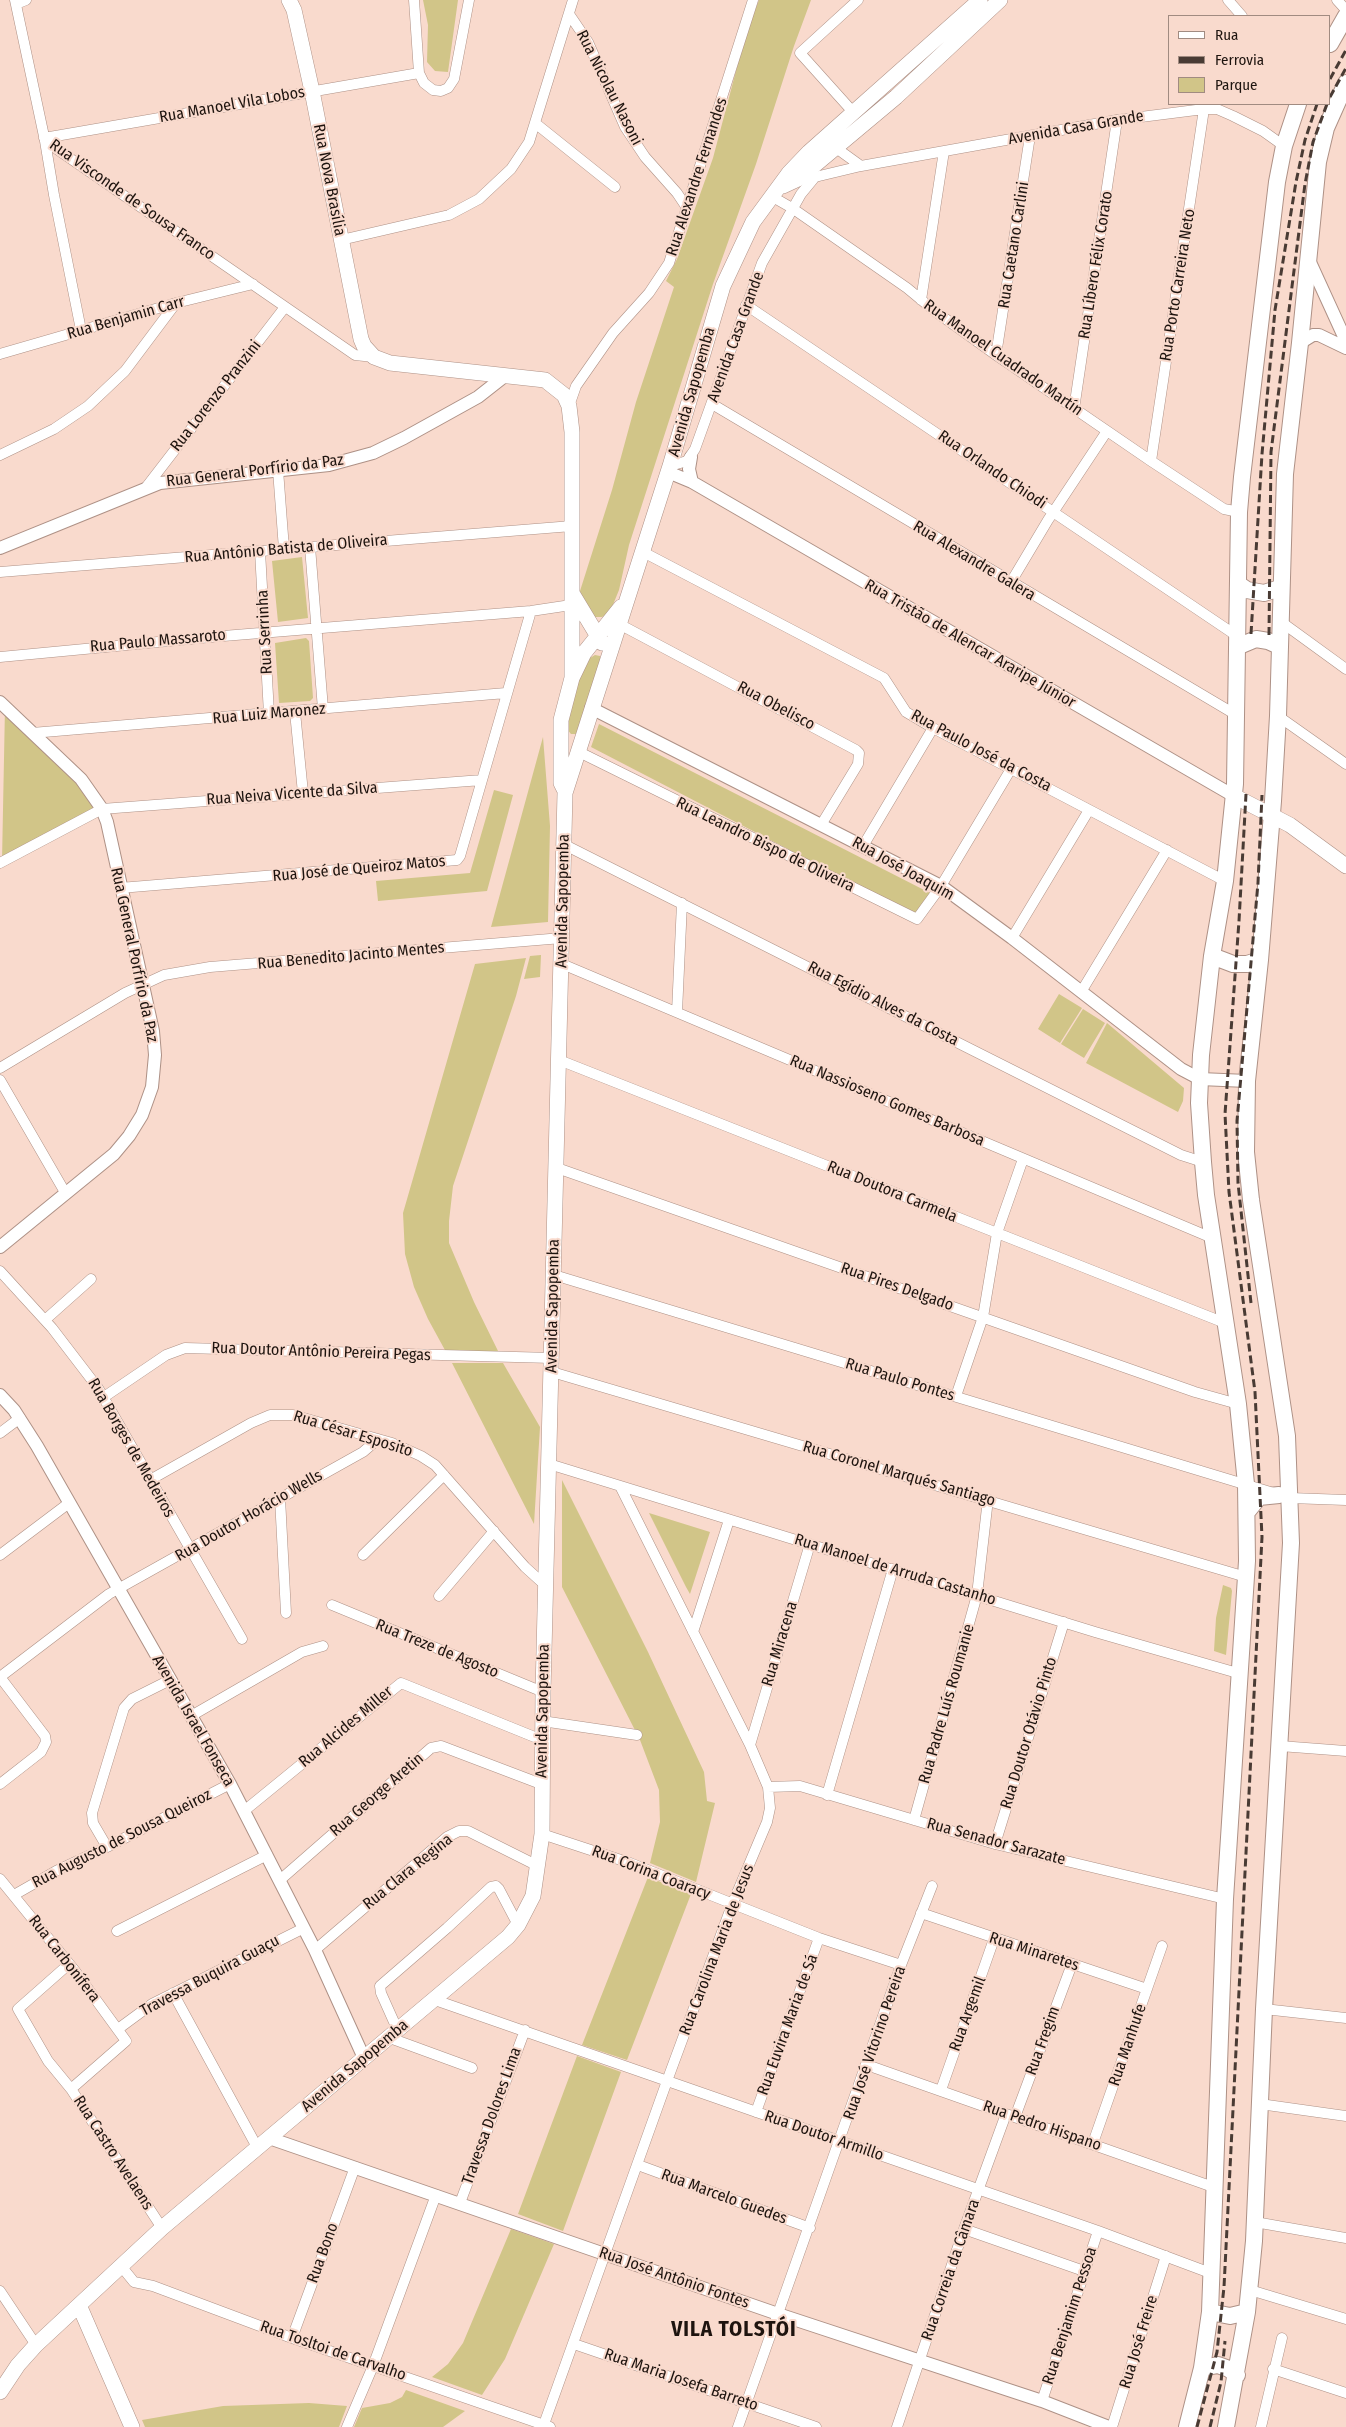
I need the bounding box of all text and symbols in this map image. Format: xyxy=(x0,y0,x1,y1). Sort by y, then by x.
legend xyxy=(1168,15,1331,105)
text: Rua xyxy=(1215,26,1238,44)
street label: Rua Nicolau Nasoni xyxy=(572,27,646,149)
text: Ferrovia xyxy=(1215,51,1264,69)
text: Parque xyxy=(1215,76,1258,94)
street label: Rua Manoel Vila Lobos xyxy=(158,83,306,127)
street label: Rua Alexandre Fernandes xyxy=(662,95,732,259)
street label: Avenida Casa Grande xyxy=(1007,107,1145,149)
street label: Rua Nova Brasília xyxy=(309,122,349,238)
street label: Rua Visconde de Sousa Franco xyxy=(46,136,218,264)
street label: Rua Caetano Carlini xyxy=(995,180,1033,310)
street label: Rua Líbero Félix Corato xyxy=(1075,190,1117,340)
street label: Rua Porto Carreira Neto xyxy=(1156,207,1200,363)
street label: Avenida Casa Grande xyxy=(704,269,768,405)
street label: Rua Benjamin Carr xyxy=(65,292,187,344)
street label: Rua Manoel Cuadrado Martín xyxy=(920,296,1086,420)
street label: Avenida Sapopemba xyxy=(664,325,720,459)
street label: Rua Lorenzo Pranzini xyxy=(167,337,265,455)
street label: Rua Orlando Chiodi xyxy=(934,427,1050,513)
street label: Rua General Porfírio da Paz xyxy=(165,451,345,491)
street label: Rua Alexandre Galera xyxy=(909,517,1039,605)
street label: Rua Antônio Batista de Oliveira xyxy=(184,531,388,567)
street label: Rua Tristão de Alencar Araripe Júnior xyxy=(861,576,1079,712)
street label: Rua Serrinha xyxy=(253,589,277,675)
street label: Rua Paulo Massaroto xyxy=(89,626,227,656)
street label: Rua Obelisco xyxy=(734,678,818,734)
street label: Rua Luiz Maronez xyxy=(212,699,326,729)
street label: Rua Paulo José da Costa xyxy=(908,706,1054,796)
street label: Rua Neiva Vicente da Silva xyxy=(206,778,378,810)
street label: Rua Leandro Bispo de Oliveira xyxy=(673,793,857,897)
street label: Rua José Joaquim xyxy=(849,833,957,905)
street label: Avenida Sapopemba xyxy=(552,834,574,968)
street label: Rua José de Queiroz Matos xyxy=(272,852,446,886)
street label: Rua General Porfírio da Paz xyxy=(106,866,162,1044)
street label: Rua Benedito Jacinto Mentes xyxy=(257,938,445,974)
street label: Rua Egídio Alves da Costa xyxy=(804,958,962,1050)
street label: Rua Nassioseno Gomes Barbosa xyxy=(787,1051,987,1151)
street label: Rua Doutora Carmela xyxy=(824,1157,960,1227)
street label: Avenida Sapopemba xyxy=(542,1239,564,1373)
street label: Rua Pires Delgado xyxy=(838,1259,956,1315)
street label: Rua Doutor Antônio Pereira Pegas xyxy=(211,1339,431,1365)
street label: Rua Paulo Pontes xyxy=(843,1354,957,1406)
street label: Rua Borges de Medeiros xyxy=(83,1375,179,1521)
street label: Rua César Esposito xyxy=(291,1407,415,1461)
street label: Rua Coronel Marqués Santiago xyxy=(801,1437,997,1511)
street label: Rua Doutor Horácio Wells xyxy=(172,1466,326,1566)
street label: Rua Manoel de Arruda Castanho xyxy=(792,1530,998,1610)
street label: Rua Miracena xyxy=(758,1599,802,1689)
street label: Rua Treze de Agosto xyxy=(373,1616,501,1682)
street label: Rua Padre Luís Roumanie xyxy=(915,1622,979,1786)
street label: Avenida Sapopemba xyxy=(532,1644,554,1778)
street label: Avenida Israel Fonseca xyxy=(148,1652,238,1790)
street label: Rua Doutor Otávio Pinto xyxy=(997,1655,1061,1811)
street label: Rua Alcides Miller xyxy=(295,1682,397,1772)
street label: Rua George Aretin xyxy=(326,1749,428,1841)
street label: Rua Augusto de Sousa Queiroz xyxy=(29,1785,215,1893)
street label: Rua Senador Sarazate xyxy=(925,1814,1067,1870)
street label: Rua Clara Regina xyxy=(359,1830,457,1914)
street label: Rua Corina Coaracy xyxy=(589,1842,713,1904)
street label: Rua Carolina Maria de Jesus xyxy=(676,1862,758,2038)
street label: Rua Carbonífera xyxy=(24,1912,104,2006)
street label: Rua Minaretes xyxy=(987,1928,1081,1976)
street label: Travessa Buquira Guaçu xyxy=(137,1931,283,2021)
street label: Rua Euvira Maria de Sá xyxy=(754,1952,822,2098)
street label: Rua José Vitorino Pereira xyxy=(840,1963,910,2123)
street label: Rua Argemil xyxy=(946,1974,990,2054)
street label: Rua Manhufe xyxy=(1105,2001,1151,2089)
street label: Rua Fregim xyxy=(1022,2004,1064,2078)
street label: Avenida Sapopemba xyxy=(298,2016,412,2116)
street label: Travessa Dolores Lima xyxy=(458,2045,526,2187)
street label: Rua Castro Avelaens xyxy=(69,2092,157,2214)
street label: Rua Pedro Hispano xyxy=(980,2097,1104,2155)
street label: Rua Doutor Armillo xyxy=(762,2107,886,2165)
street label: Rua Marcelo Guedes xyxy=(658,2165,790,2229)
street label: Rua Correia da Câmara xyxy=(918,2197,984,2343)
street label: Rua Bono xyxy=(303,2220,343,2286)
street label: Rua José Antônio Fontes xyxy=(596,2243,752,2313)
street label: Rua Benjamim Pessoa xyxy=(1039,2245,1101,2387)
street label: Rua José Freire xyxy=(1116,2293,1162,2391)
street label: Rua Tosltoi de Carvalho xyxy=(257,2317,409,2385)
district label: VILA TOLSTÓI xyxy=(670,2317,798,2343)
street label: Rua Maria Josefa Barreto xyxy=(602,2345,760,2415)

